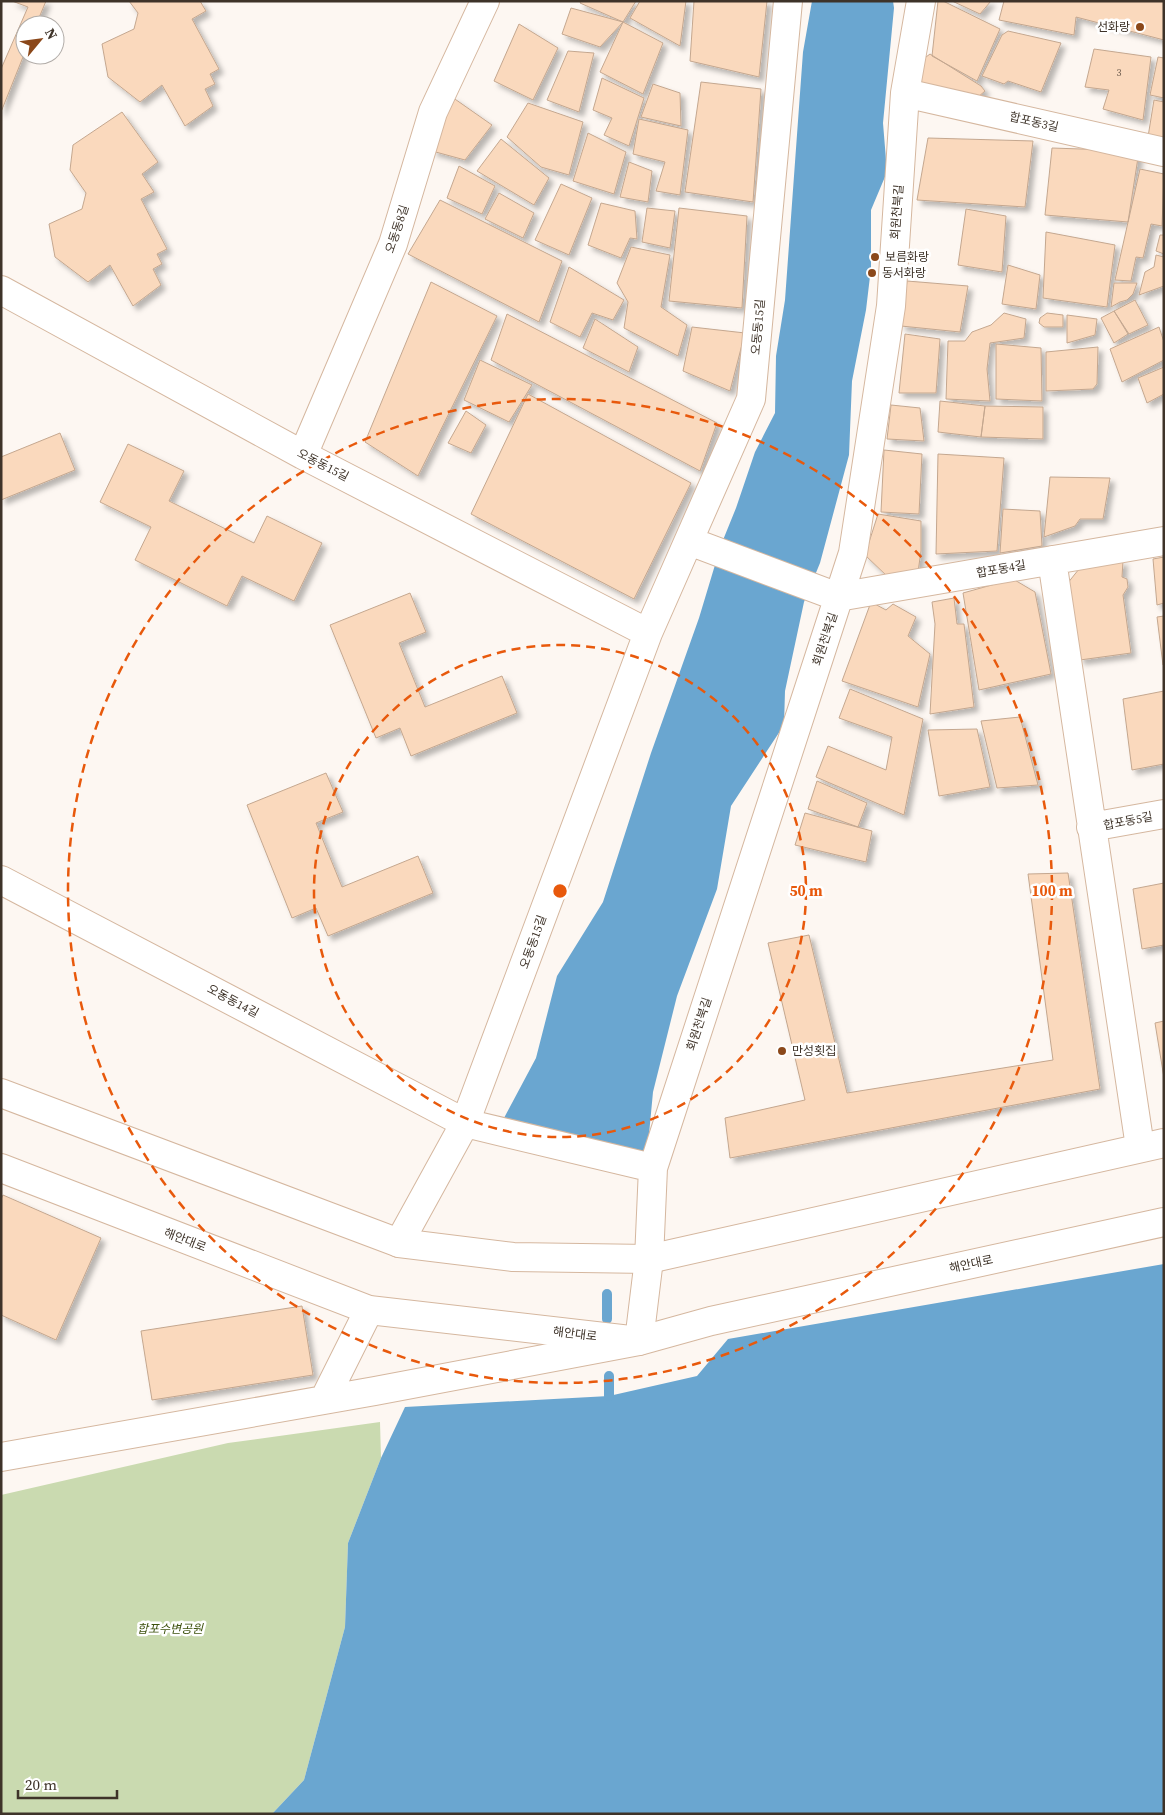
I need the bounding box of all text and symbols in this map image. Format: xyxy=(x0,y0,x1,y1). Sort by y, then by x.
north arrow xyxy=(15,15,65,65)
place label: 선화랑 xyxy=(1097,19,1130,35)
marker: 선화랑 xyxy=(1134,21,1146,33)
text: N xyxy=(40,24,63,43)
house number: 3 xyxy=(1117,66,1122,79)
street label: 합포동3길 xyxy=(1008,109,1060,135)
street label: 회원천북길 xyxy=(887,184,907,240)
street label: 오동동8길 xyxy=(382,203,412,255)
place label: 보름화랑 xyxy=(885,249,929,265)
marker: 보름화랑 xyxy=(869,251,881,263)
place label: 동서화랑 xyxy=(882,265,926,281)
marker: 동서화랑 xyxy=(866,267,878,279)
street label: 오동동15길 xyxy=(748,298,768,356)
street label: 오동동15길 xyxy=(294,445,352,485)
street label: 합포동4길 xyxy=(975,557,1027,581)
street label: 회원천북길 xyxy=(809,610,841,668)
street label: 합포동5길 xyxy=(1102,808,1154,834)
text: 50 m xyxy=(789,880,823,901)
text: 100 m xyxy=(1031,880,1073,901)
centre of rings xyxy=(551,882,569,900)
street label: 오동동15길 xyxy=(516,913,550,971)
street label: 오동동14길 xyxy=(204,981,262,1021)
street label: 회원천북길 xyxy=(683,995,715,1053)
place label: 만성횟집 xyxy=(792,1043,836,1059)
marker: 만성횟집 xyxy=(776,1045,788,1057)
street label: 해안대로 xyxy=(162,1225,208,1255)
street label: 해안대로 xyxy=(948,1252,994,1276)
street label: 해안대로 xyxy=(552,1323,598,1345)
park label: 합포수변공원 xyxy=(137,1621,204,1637)
scale bar xyxy=(18,1768,116,1800)
text: 20 m xyxy=(25,1774,57,1795)

